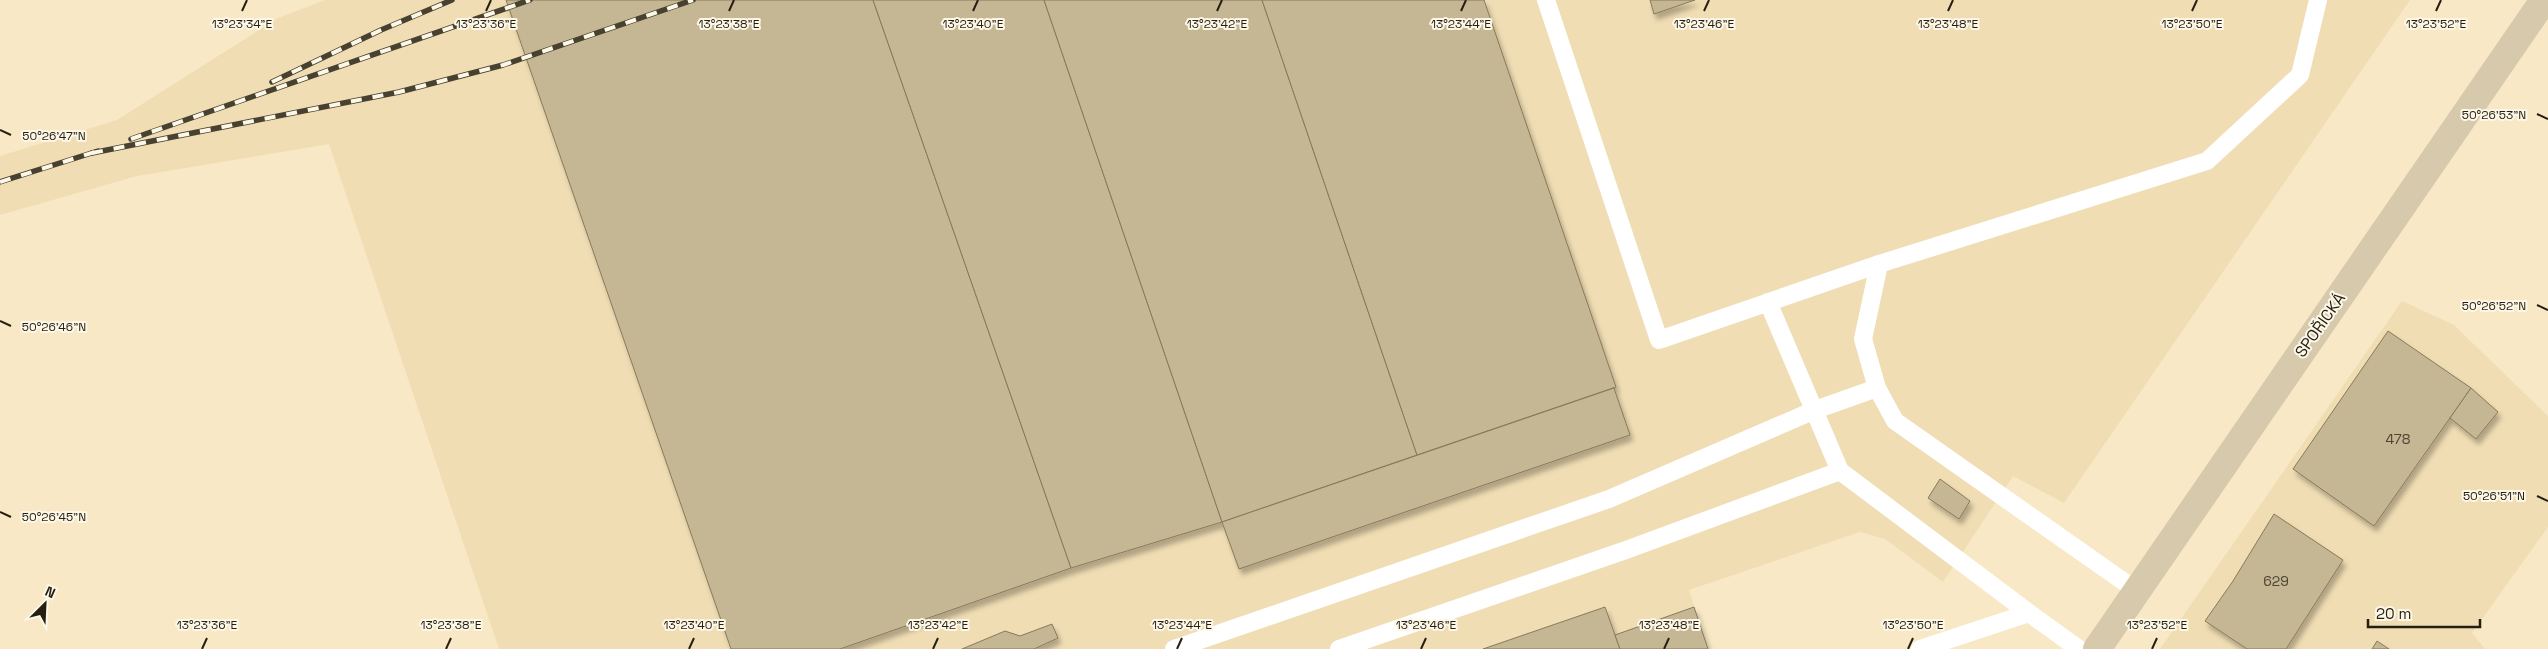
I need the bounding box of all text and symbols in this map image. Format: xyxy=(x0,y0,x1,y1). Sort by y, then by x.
text: 13°23'34"E xyxy=(212,16,272,32)
text: 13°23'36"E xyxy=(456,16,517,32)
text: 13°23'38"E xyxy=(699,16,760,32)
text: 13°23'40"E xyxy=(943,16,1004,32)
text: 13°23'42"E xyxy=(1187,16,1247,32)
text: 13°23'44"E xyxy=(1431,16,1491,32)
text: 13°23'46"E xyxy=(1674,16,1734,32)
text: 13°23'48"E xyxy=(1918,16,1979,32)
text: 13°23'50"E xyxy=(2161,16,2223,32)
text: 13°23'52"E xyxy=(2406,16,2466,32)
text: 50°26'53"N xyxy=(2462,107,2526,123)
text: 50°26'47"N xyxy=(22,128,86,144)
street label: SPOŘICKÁ xyxy=(2290,289,2350,361)
text: 50°26'52"N xyxy=(2462,298,2526,314)
text: 50°26'46"N xyxy=(22,319,86,335)
house number: 478 xyxy=(2386,430,2411,448)
text: 50°26'51"N xyxy=(2463,488,2525,504)
text: 50°26'45"N xyxy=(22,509,86,525)
house number: 629 xyxy=(2263,572,2289,590)
north arrow xyxy=(20,579,70,629)
text: N xyxy=(42,582,58,602)
scale bar xyxy=(2368,596,2480,628)
text: 20 m xyxy=(2376,604,2411,623)
text: 13°23'36"E xyxy=(177,617,238,633)
text: 13°23'38"E xyxy=(421,617,482,633)
text: 13°23'40"E xyxy=(664,617,725,633)
text: 13°23'42"E xyxy=(908,617,968,633)
text: 13°23'44"E xyxy=(1152,617,1212,633)
text: 13°23'46"E xyxy=(1396,617,1456,633)
text: 13°23'48"E xyxy=(1639,617,1700,633)
text: 13°23'50"E xyxy=(1882,617,1944,633)
text: 13°23'52"E xyxy=(2127,617,2187,633)

